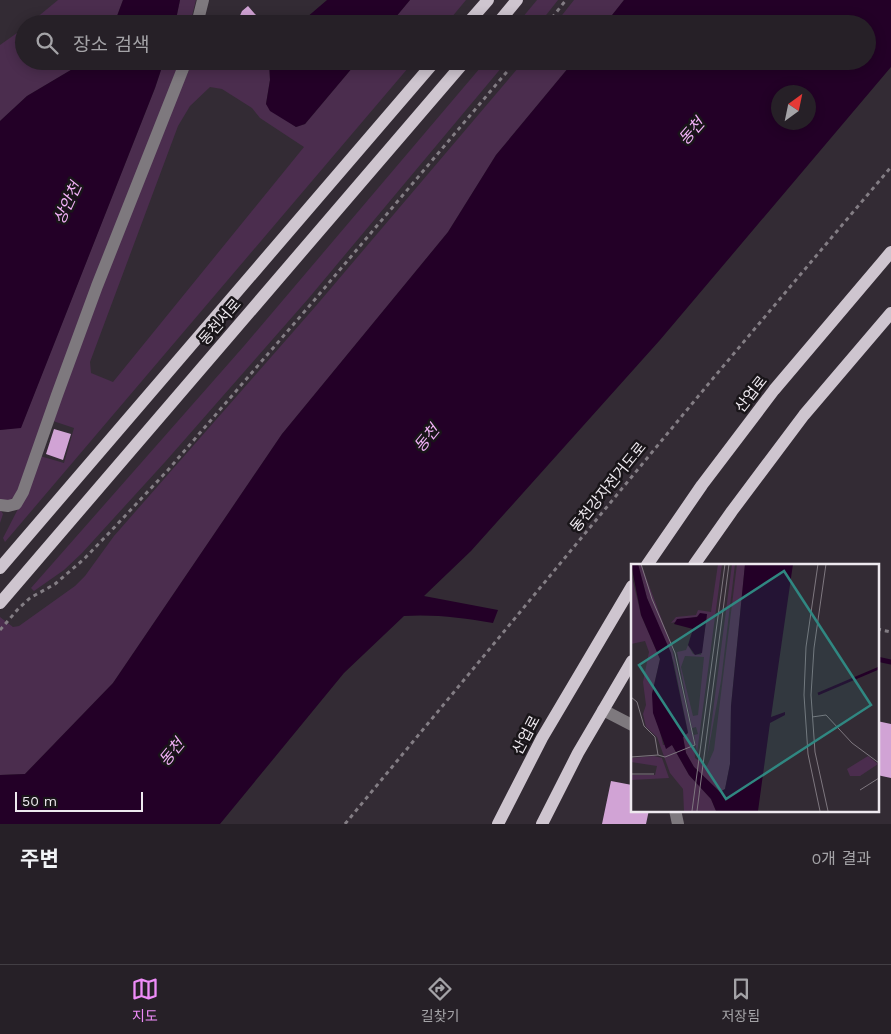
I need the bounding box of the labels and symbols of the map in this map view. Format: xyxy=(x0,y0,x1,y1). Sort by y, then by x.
north arrow xyxy=(771,85,816,130)
water label: 동천 xyxy=(675,112,710,149)
water label: 상안천 xyxy=(50,177,86,227)
street label: 동천서로 xyxy=(195,295,245,349)
street label: 산업로 xyxy=(731,372,771,416)
water label: 동천 xyxy=(410,419,444,456)
street label: 동천강자전거도로 xyxy=(566,438,650,536)
inset map xyxy=(631,564,878,812)
street label: 산업로 xyxy=(508,712,544,758)
water label: 동천 xyxy=(155,733,189,770)
scale bar xyxy=(15,789,142,812)

